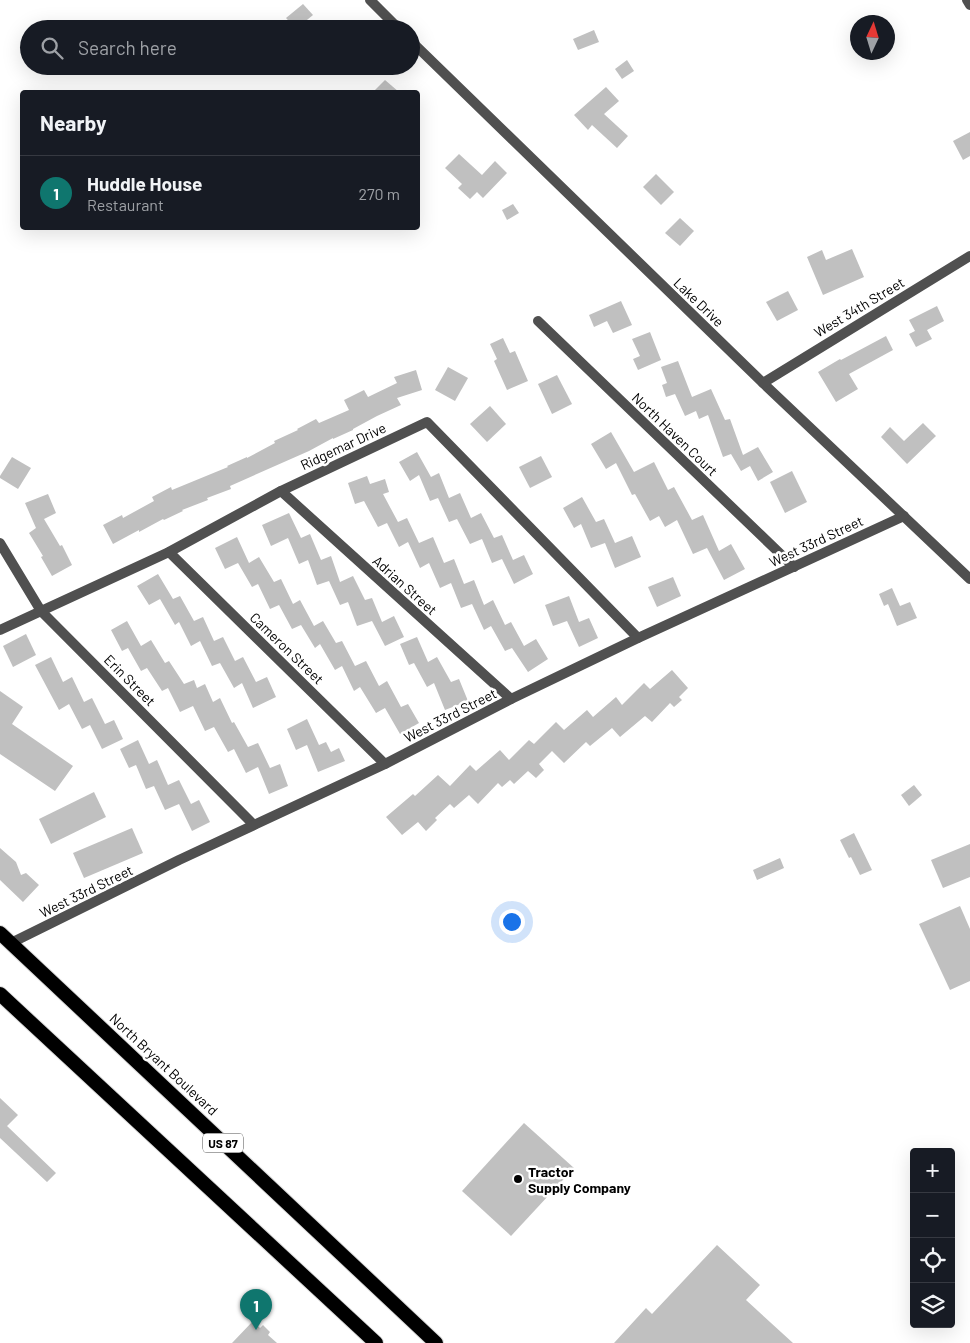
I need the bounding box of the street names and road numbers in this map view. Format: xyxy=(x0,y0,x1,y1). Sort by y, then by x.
street label: West 34th Street xyxy=(811,273,907,341)
street label: Lake Drive xyxy=(670,274,728,330)
street label: North Haven Court xyxy=(629,389,721,479)
street label: Ridgemar Drive xyxy=(297,419,389,473)
street label: West 33rd Street xyxy=(766,512,866,570)
street label: Adrian Street xyxy=(369,552,441,618)
street label: Cameron Street xyxy=(247,609,327,687)
street label: Erin Street xyxy=(101,651,159,709)
street label: West 33rd Street xyxy=(401,684,499,746)
street label: West 33rd Street xyxy=(37,861,135,921)
street label: North Bryant Boulevard xyxy=(106,1009,222,1119)
road number: US 87 xyxy=(203,1134,243,1152)

